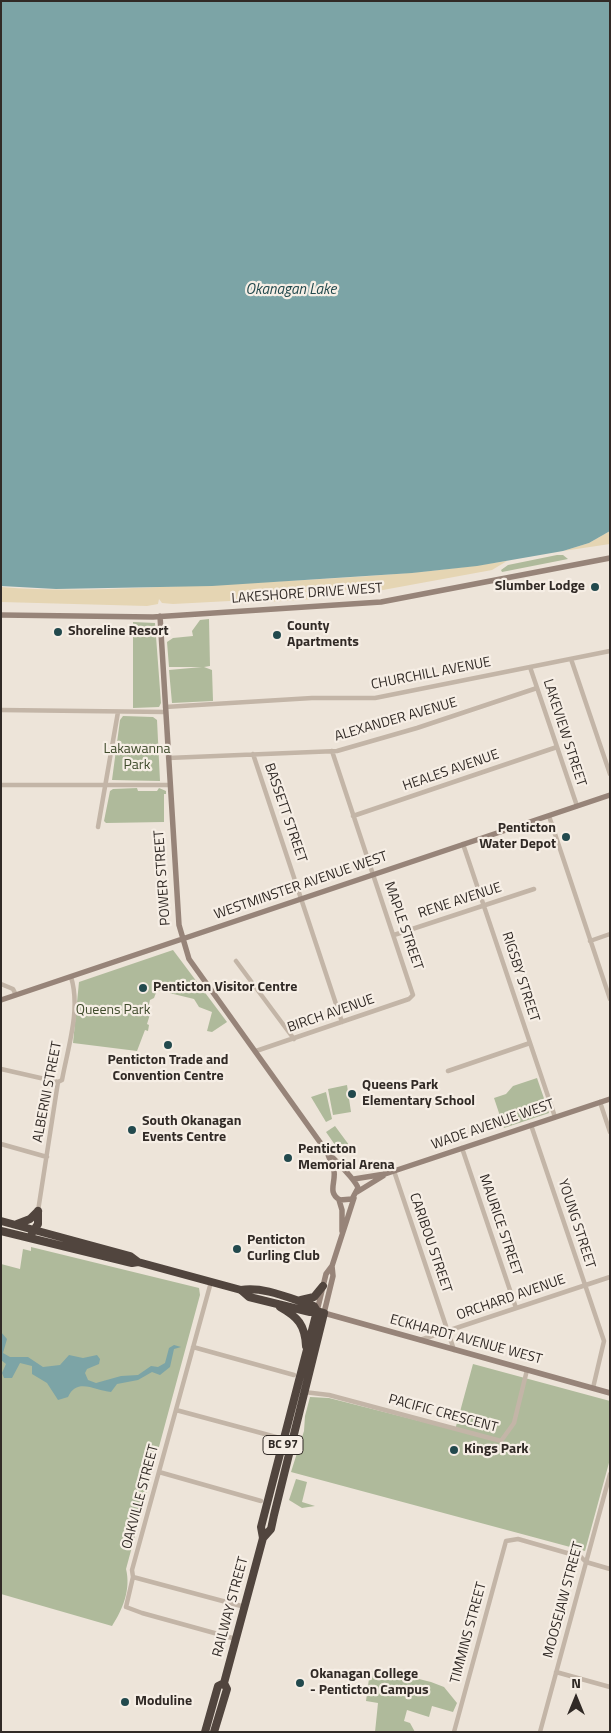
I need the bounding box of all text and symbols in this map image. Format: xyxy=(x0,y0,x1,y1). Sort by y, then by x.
water label: Okanagan Lake xyxy=(246,281,336,299)
place label: Slumber Lodge xyxy=(495,579,585,595)
street label: LAKESHORE DRIVE WEST xyxy=(231,580,383,608)
marker: Slumber Lodge xyxy=(589,581,601,593)
place label: County Apartments xyxy=(287,619,359,652)
place label: Shoreline Resort xyxy=(68,624,169,640)
marker: Shoreline Resort xyxy=(52,626,64,638)
marker: County Apartments xyxy=(271,629,283,641)
street label: CHURCHILL AVENUE xyxy=(370,654,492,694)
street label: LAKEVIEW STREET xyxy=(539,677,589,789)
street label: ALEXANDER AVENUE xyxy=(333,694,459,746)
park label: Lakawanna Park xyxy=(103,742,171,774)
street label: HEALES AVENUE xyxy=(401,747,501,795)
street label: BASSETT STREET xyxy=(260,761,310,865)
place label: Penticton Water Depot xyxy=(479,821,556,854)
street label: POWER STREET xyxy=(151,830,175,926)
marker: Penticton Water Depot xyxy=(560,831,572,843)
street label: WESTMINSTER AVENUE WEST xyxy=(212,848,390,924)
street label: MAPLE STREET xyxy=(380,880,426,972)
street label: RENE AVENUE xyxy=(416,880,504,922)
street label: RIGSBY STREET xyxy=(498,930,542,1024)
place label: Penticton Visitor Centre xyxy=(153,980,297,996)
marker: Penticton Visitor Centre xyxy=(137,982,149,994)
street label: BIRCH AVENUE xyxy=(285,991,377,1037)
park label: Queens Park xyxy=(76,1003,150,1019)
marker: Penticton Trade and Convention Centre xyxy=(162,1039,174,1051)
street label: ALBERNI STREET xyxy=(30,1040,66,1144)
place label: Penticton Trade and Convention Centre xyxy=(108,1053,228,1086)
place label: Queens Park Elementary School xyxy=(362,1078,475,1110)
marker: Queens Park Elementary School xyxy=(346,1088,358,1100)
street label: WADE AVENUE WEST xyxy=(430,1096,556,1154)
place label: South Okanagan Events Centre xyxy=(142,1114,241,1146)
marker: South Okanagan Events Centre xyxy=(126,1124,138,1136)
place label: Penticton Memorial Arena xyxy=(298,1142,395,1174)
marker: Penticton Memorial Arena xyxy=(282,1152,294,1164)
street label: MAURICE STREET xyxy=(475,1172,525,1278)
street label: YOUNG STREET xyxy=(554,1177,598,1271)
street label: CARIBOU STREET xyxy=(405,1191,455,1295)
place label: Penticton Curling Club xyxy=(247,1233,320,1266)
marker: Penticton Curling Club xyxy=(231,1243,243,1255)
street label: ORCHARD AVENUE xyxy=(454,1271,568,1325)
street label: ECKHARDT AVENUE WEST xyxy=(388,1312,544,1368)
street label: PACIFIC CRESCENT xyxy=(387,1391,499,1437)
road number: BC 97 xyxy=(263,1436,303,1454)
place label: Kings Park xyxy=(464,1442,529,1458)
street label: OAKVILLE STREET xyxy=(119,1443,163,1551)
marker: Kings Park xyxy=(448,1444,460,1456)
street label: MOOSEJAW STREET xyxy=(540,1540,588,1660)
street label: RAILWAY STREET xyxy=(210,1555,252,1659)
street label: TIMMINS STREET xyxy=(447,1580,491,1686)
place label: Okanagan College - Penticton Campus xyxy=(310,1667,429,1700)
text: N xyxy=(571,1672,581,1693)
north arrow xyxy=(551,1673,601,1723)
marker: Okanagan College - Penticton Campus xyxy=(294,1677,306,1689)
place label: Moduline xyxy=(135,1694,192,1710)
marker: Moduline xyxy=(119,1696,131,1708)

